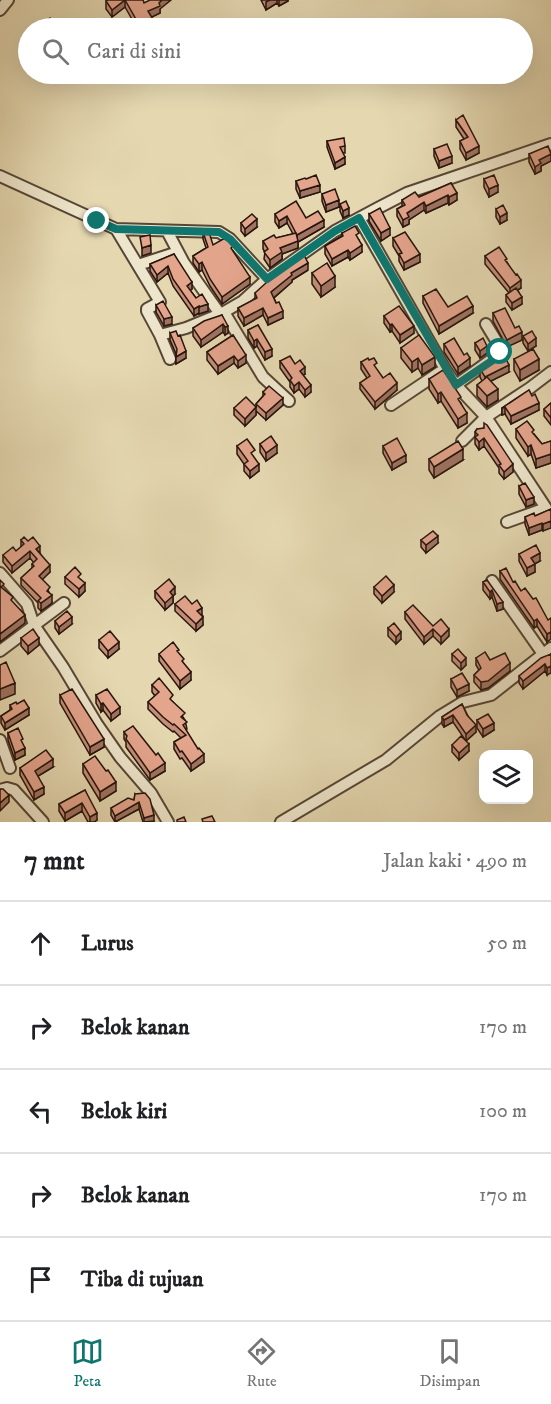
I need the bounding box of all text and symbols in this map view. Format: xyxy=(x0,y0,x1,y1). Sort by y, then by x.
search box xyxy=(18,18,533,84)
icon: search xyxy=(39,35,72,68)
text: Cari di sini xyxy=(87,38,181,65)
route end xyxy=(83,207,109,233)
route start xyxy=(486,338,512,364)
map controls xyxy=(479,750,533,804)
button: layers xyxy=(479,750,533,804)
text: 7 mnt xyxy=(24,845,85,878)
text: Jalan kaki · 490 m xyxy=(383,849,527,874)
icon: ahead xyxy=(24,927,57,960)
text: Lurus xyxy=(81,930,134,957)
text: 50 m xyxy=(487,931,527,956)
icon: right xyxy=(24,1011,57,1044)
text: Belok kanan xyxy=(81,1014,189,1041)
text: 170 m xyxy=(479,1015,527,1040)
icon: left xyxy=(24,1095,57,1128)
text: Belok kiri xyxy=(81,1098,167,1125)
text: 100 m xyxy=(479,1099,527,1124)
icon: right xyxy=(24,1179,57,1212)
text: Belok kanan xyxy=(81,1182,189,1209)
text: 170 m xyxy=(479,1183,527,1208)
icon: arrive xyxy=(24,1263,57,1296)
text: Tiba di tujuan xyxy=(81,1266,203,1293)
tab: Peta xyxy=(71,1335,104,1391)
tab: Rute xyxy=(245,1335,278,1391)
tab: Disimpan xyxy=(420,1335,480,1391)

